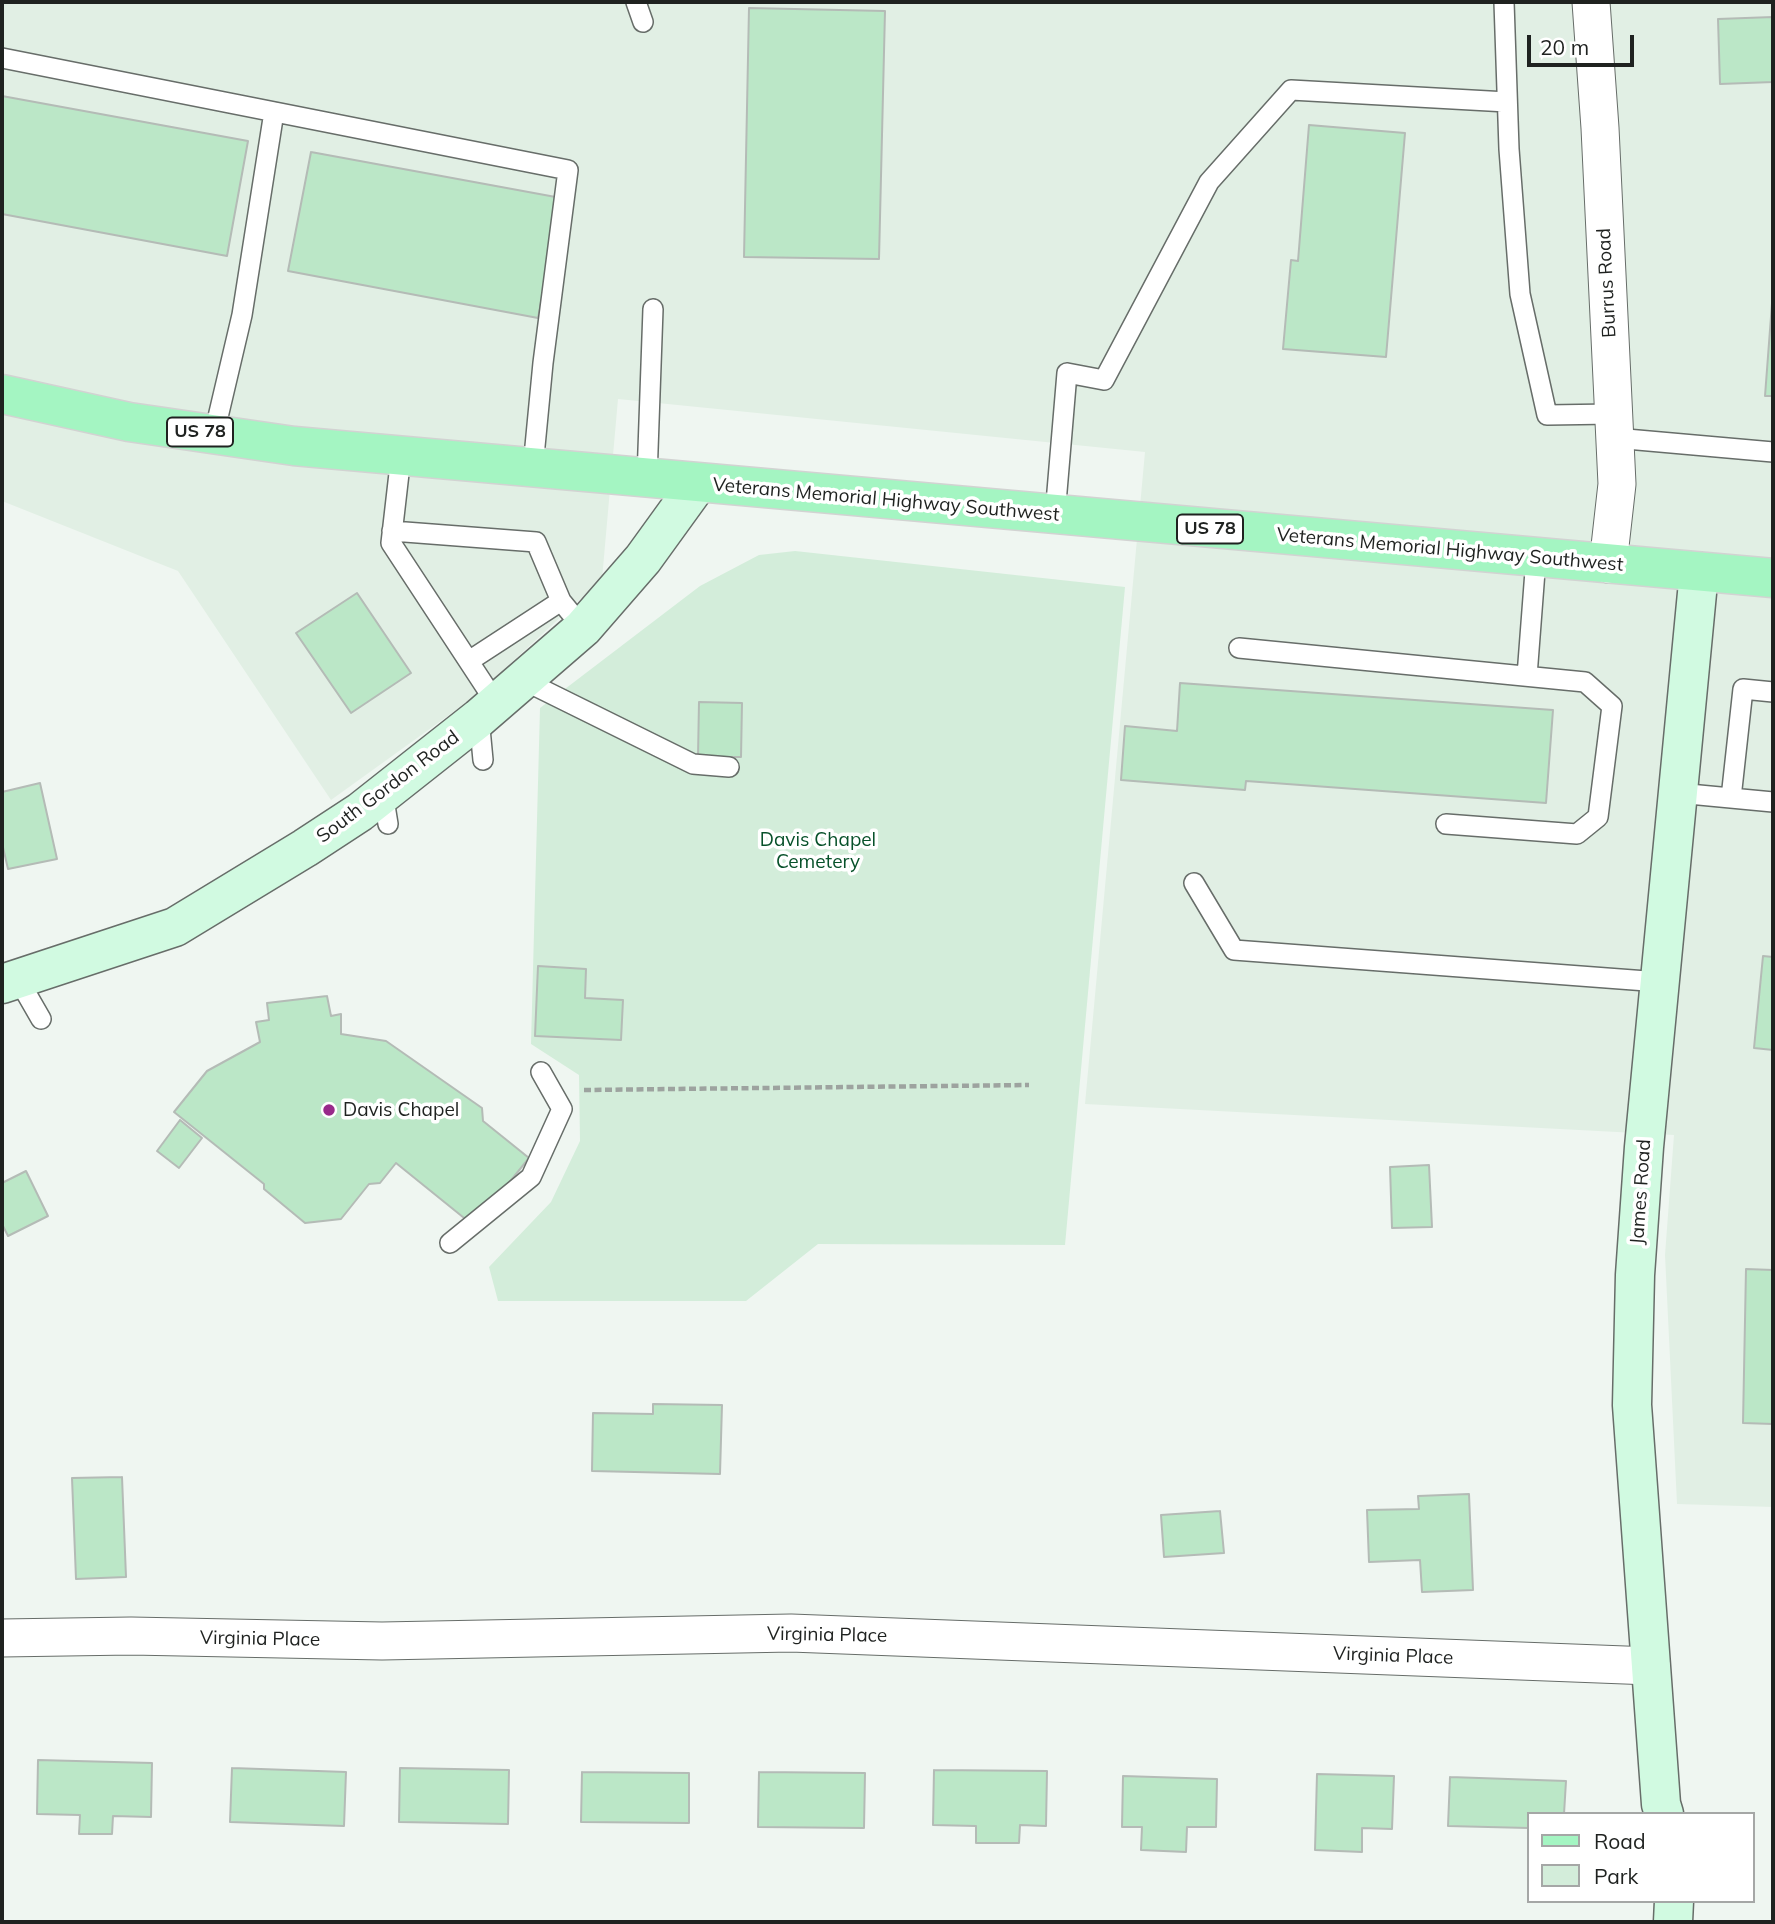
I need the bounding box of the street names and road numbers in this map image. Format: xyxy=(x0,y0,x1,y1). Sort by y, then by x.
street label: Burrus Road xyxy=(1593,228,1621,338)
road number: US 78 xyxy=(167,418,233,446)
street label: Veterans Memorial Highway Southwest xyxy=(712,473,1060,527)
road number: US 78 xyxy=(1177,514,1243,544)
street label: Veterans Memorial Highway Southwest xyxy=(1276,523,1624,577)
street label: South Gordon Road xyxy=(312,726,464,848)
street label: James Road xyxy=(1626,1139,1656,1245)
street label: Virginia Place xyxy=(767,1623,887,1647)
street label: Virginia Place xyxy=(200,1627,320,1651)
street label: Virginia Place xyxy=(1332,1643,1454,1669)

